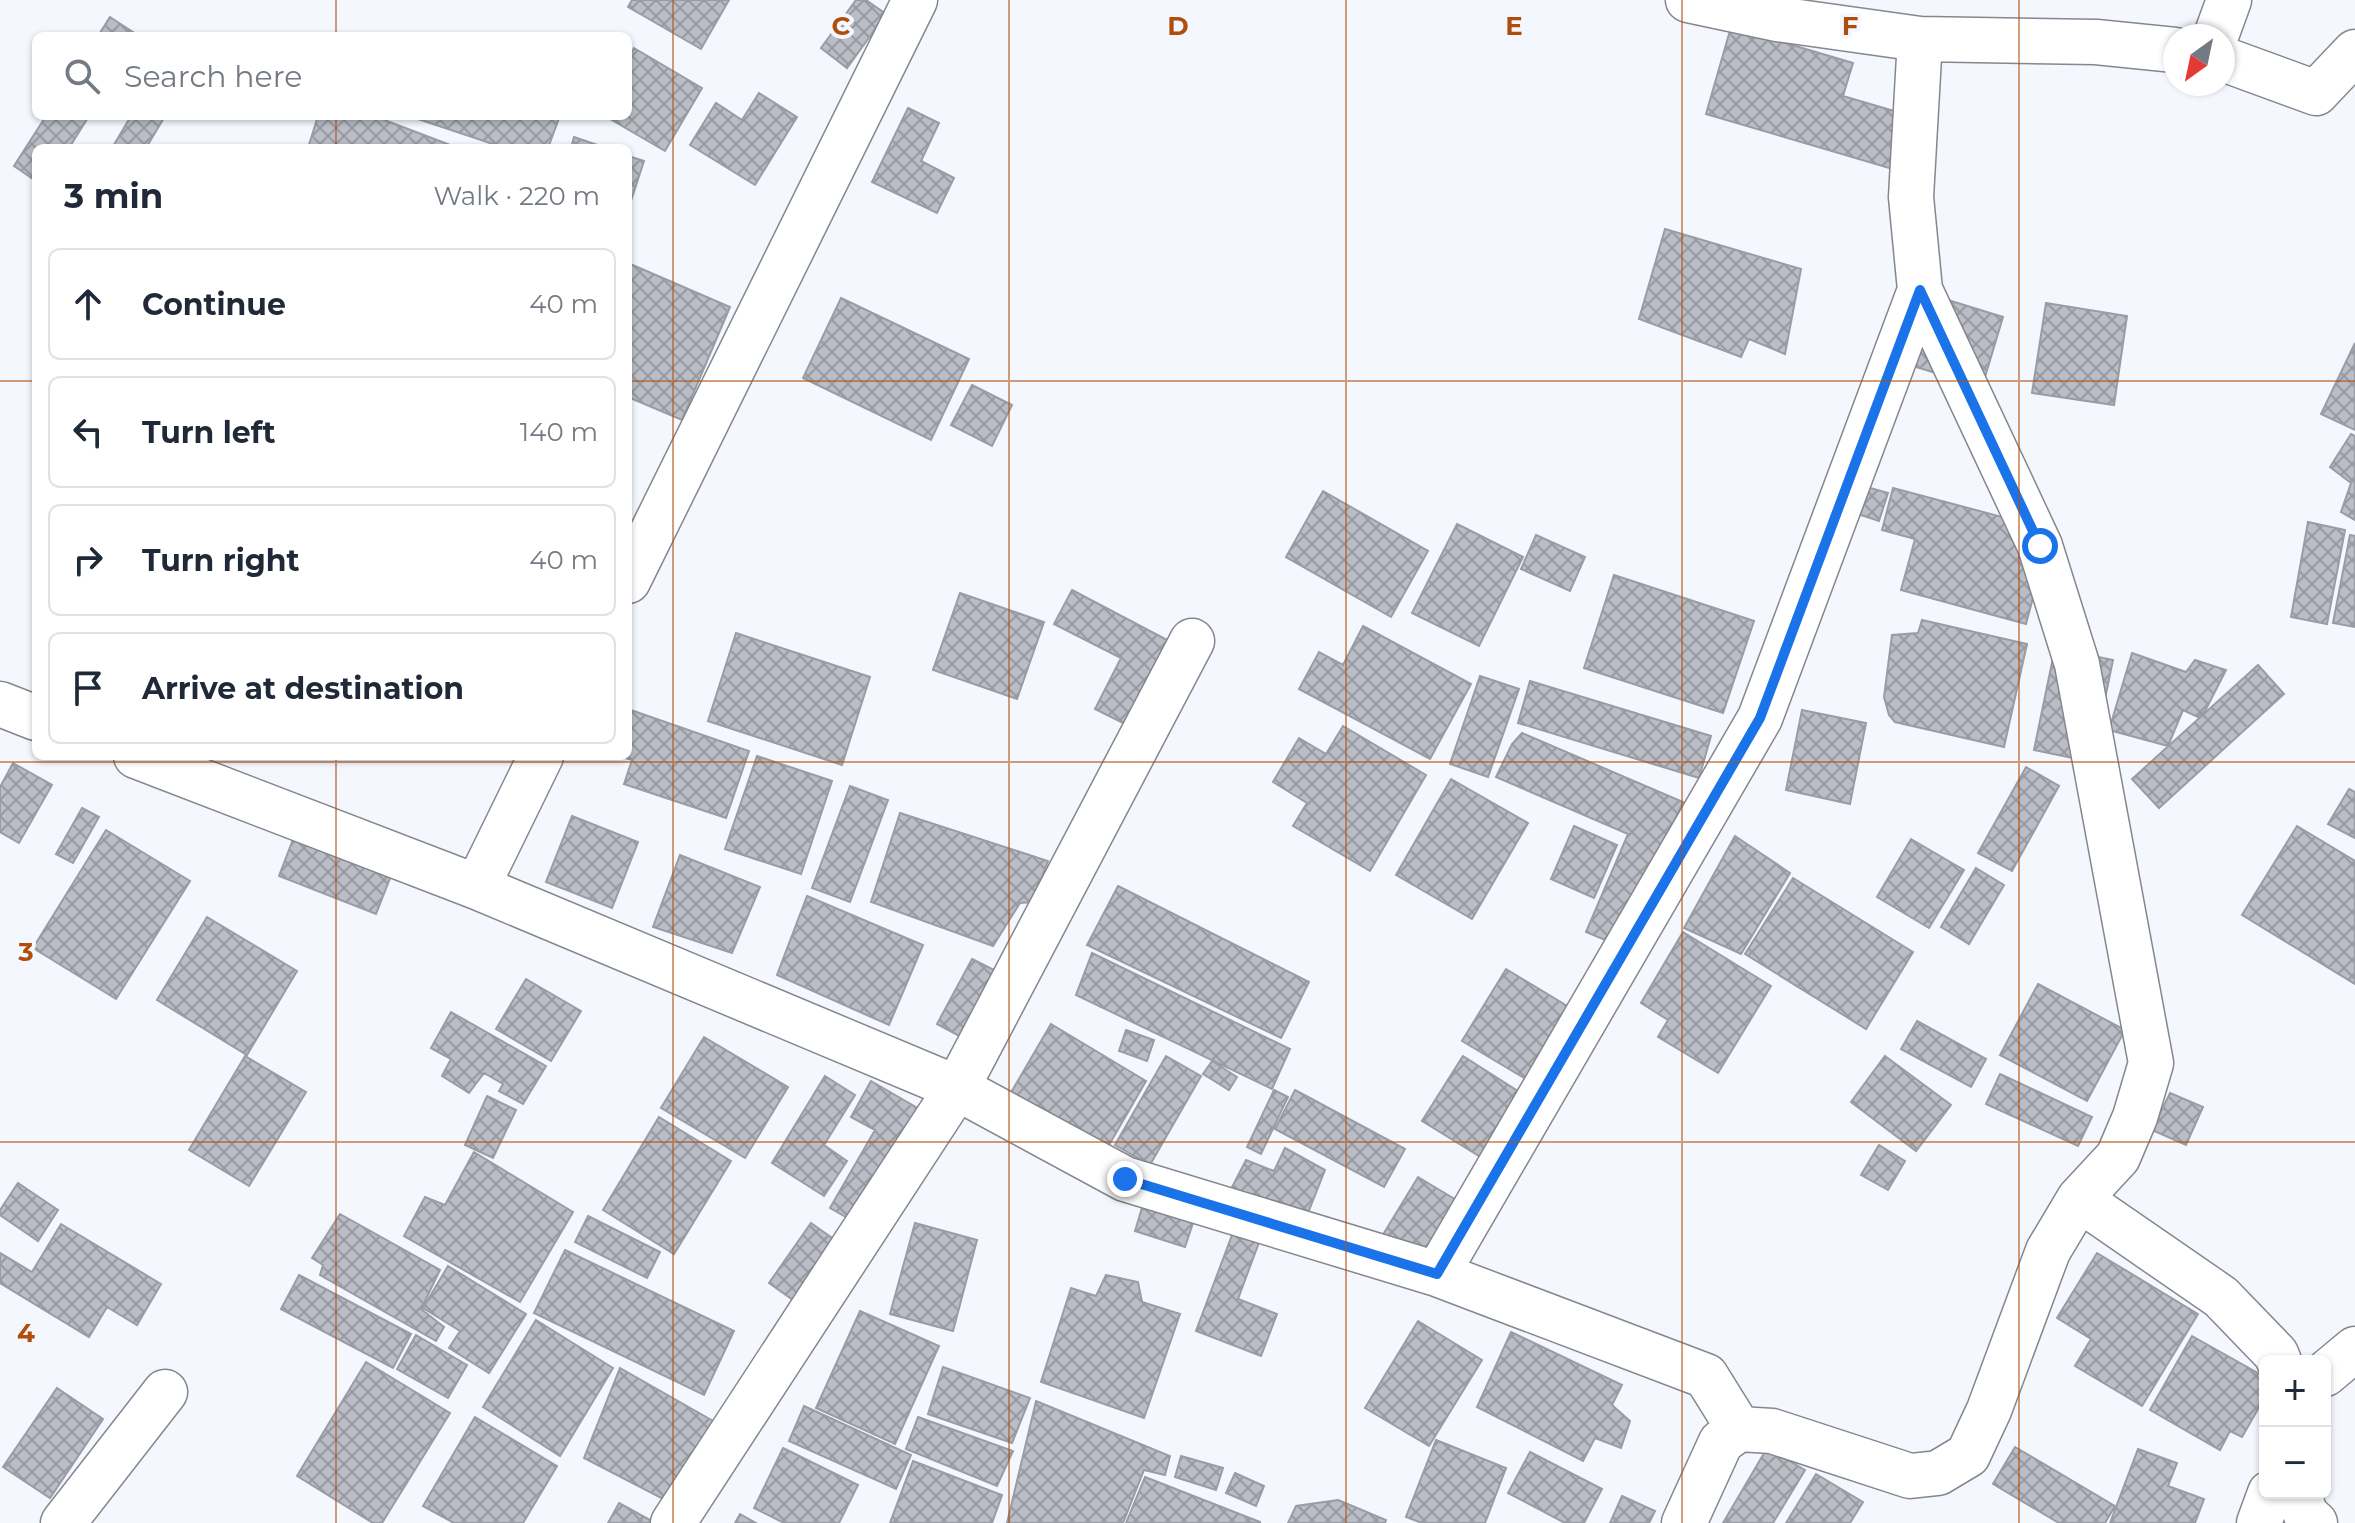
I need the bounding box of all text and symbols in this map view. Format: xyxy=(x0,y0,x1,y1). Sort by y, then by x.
text: C xyxy=(832,10,851,42)
text: D xyxy=(1167,10,1189,42)
text: E xyxy=(1505,10,1523,42)
text: F xyxy=(1842,10,1858,42)
north arrow xyxy=(2163,24,2235,96)
search box xyxy=(32,32,632,120)
icon: search xyxy=(60,54,104,98)
text: Search here xyxy=(124,58,302,95)
text: 3 min xyxy=(64,175,163,217)
text: Walk · 220 m xyxy=(433,180,600,212)
icon: ahead xyxy=(66,282,110,326)
text: Continue xyxy=(142,286,286,323)
text: 40 m xyxy=(529,288,598,320)
icon: left xyxy=(66,410,110,454)
text: Turn left xyxy=(142,414,275,451)
text: 140 m xyxy=(520,416,598,448)
route start xyxy=(2022,528,2058,564)
icon: right xyxy=(66,538,110,582)
text: Turn right xyxy=(142,542,299,579)
text: 40 m xyxy=(529,544,598,576)
icon: arrive xyxy=(66,666,110,710)
text: Arrive at destination xyxy=(142,670,464,707)
text: 3 xyxy=(17,936,34,968)
route end xyxy=(1107,1161,1143,1197)
text: 4 xyxy=(17,1317,35,1349)
map controls xyxy=(2259,1355,2331,1499)
button: + xyxy=(2259,1355,2331,1427)
button: − xyxy=(2259,1427,2331,1499)

